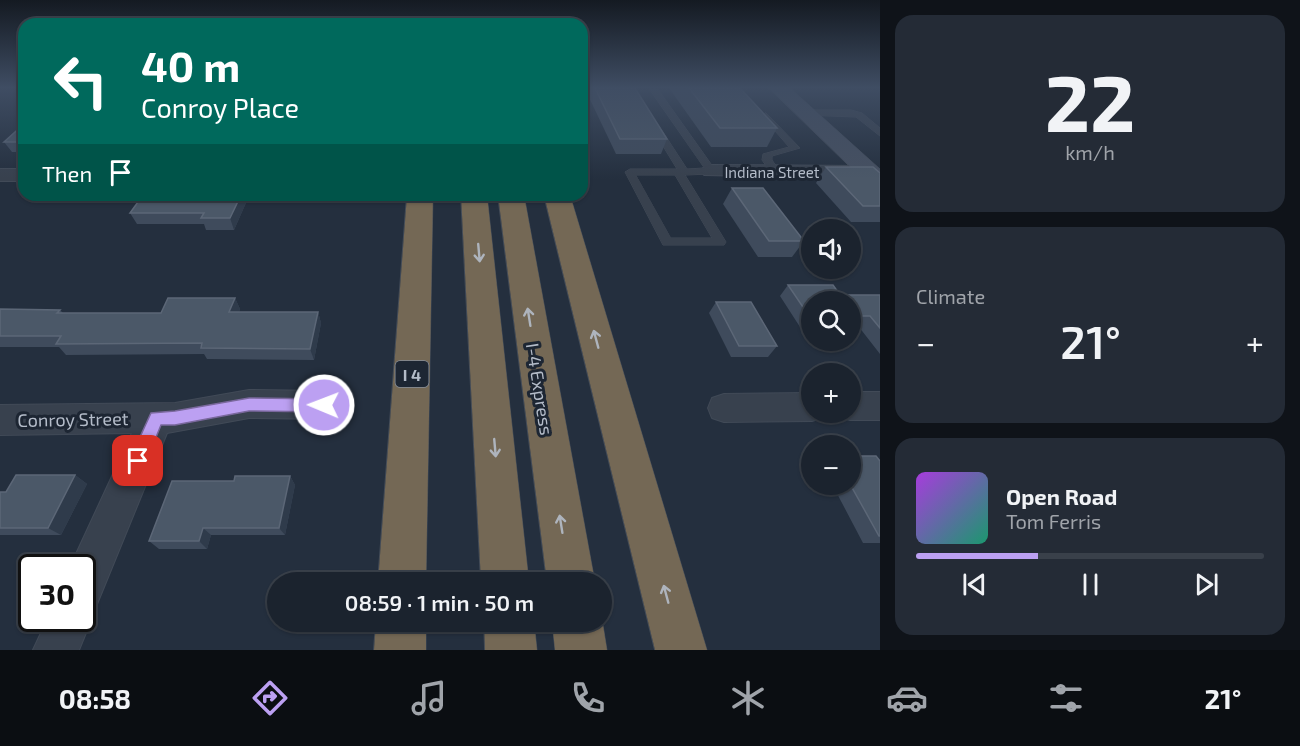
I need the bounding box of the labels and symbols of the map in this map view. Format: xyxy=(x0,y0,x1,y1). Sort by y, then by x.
street label: Indiana Street xyxy=(724,163,820,181)
one-way arrow xyxy=(474,243,485,263)
one-way arrow xyxy=(523,307,534,327)
one-way arrow xyxy=(590,330,601,349)
street label: I-4 Express xyxy=(522,341,558,437)
road number: I 4 xyxy=(396,361,428,387)
position arrow xyxy=(292,373,356,437)
street label: Conroy Street xyxy=(17,407,129,431)
pin xyxy=(112,435,163,486)
one-way arrow xyxy=(489,437,500,457)
one-way arrow xyxy=(556,515,567,535)
speed limit sign: 30 xyxy=(18,554,96,632)
one-way arrow xyxy=(659,584,671,603)

